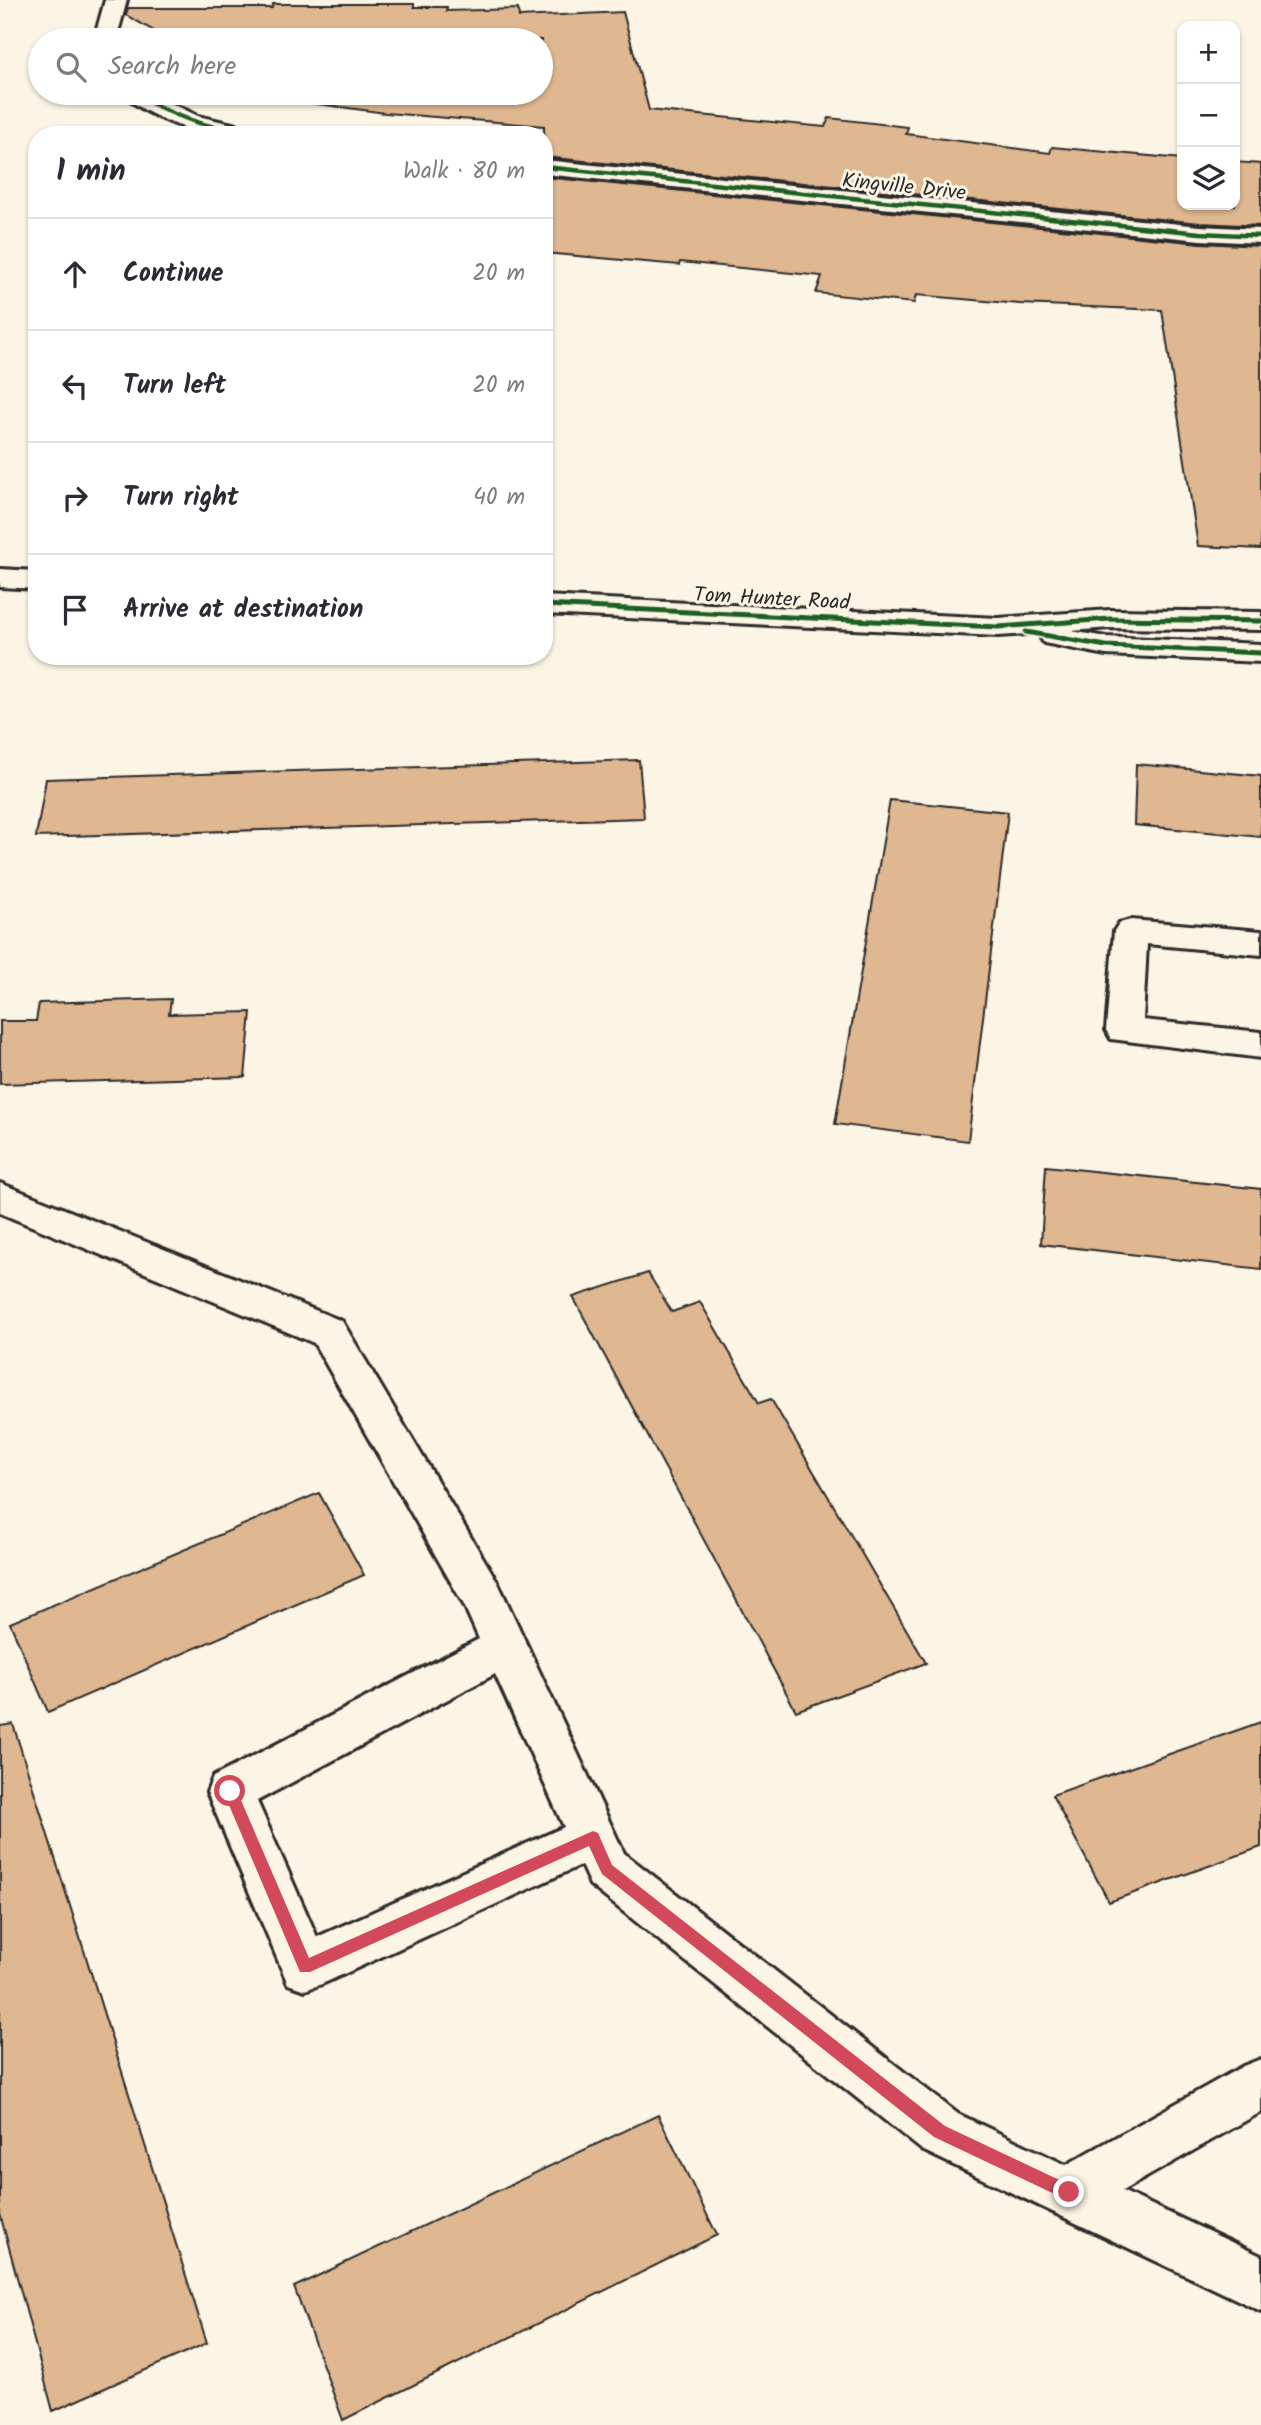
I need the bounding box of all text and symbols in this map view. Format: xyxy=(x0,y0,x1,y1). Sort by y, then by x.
map controls xyxy=(1177,21,1240,210)
button: + xyxy=(1177,21,1240,84)
search box xyxy=(28,28,553,105)
text: Search here xyxy=(108,46,236,88)
icon: search xyxy=(52,48,90,86)
button: − xyxy=(1177,84,1240,147)
button: layers xyxy=(1177,147,1240,210)
text: 1 min xyxy=(56,148,126,196)
text: Walk · 80 m xyxy=(403,154,525,190)
street label: Kingville Drive xyxy=(840,165,968,210)
text: Continue xyxy=(123,253,224,295)
icon: ahead xyxy=(56,255,94,293)
text: 20 m xyxy=(473,256,525,292)
text: Turn left xyxy=(123,365,226,407)
icon: left xyxy=(56,367,94,405)
text: 20 m xyxy=(473,368,525,404)
text: Turn right xyxy=(123,477,239,519)
icon: right xyxy=(56,479,94,517)
text: 40 m xyxy=(473,480,525,516)
street label: Tom Hunter Road xyxy=(693,579,851,620)
text: Arrive at destination xyxy=(123,589,363,631)
icon: arrive xyxy=(56,591,94,629)
route start xyxy=(214,1775,245,1806)
route end xyxy=(1053,2176,1084,2207)

